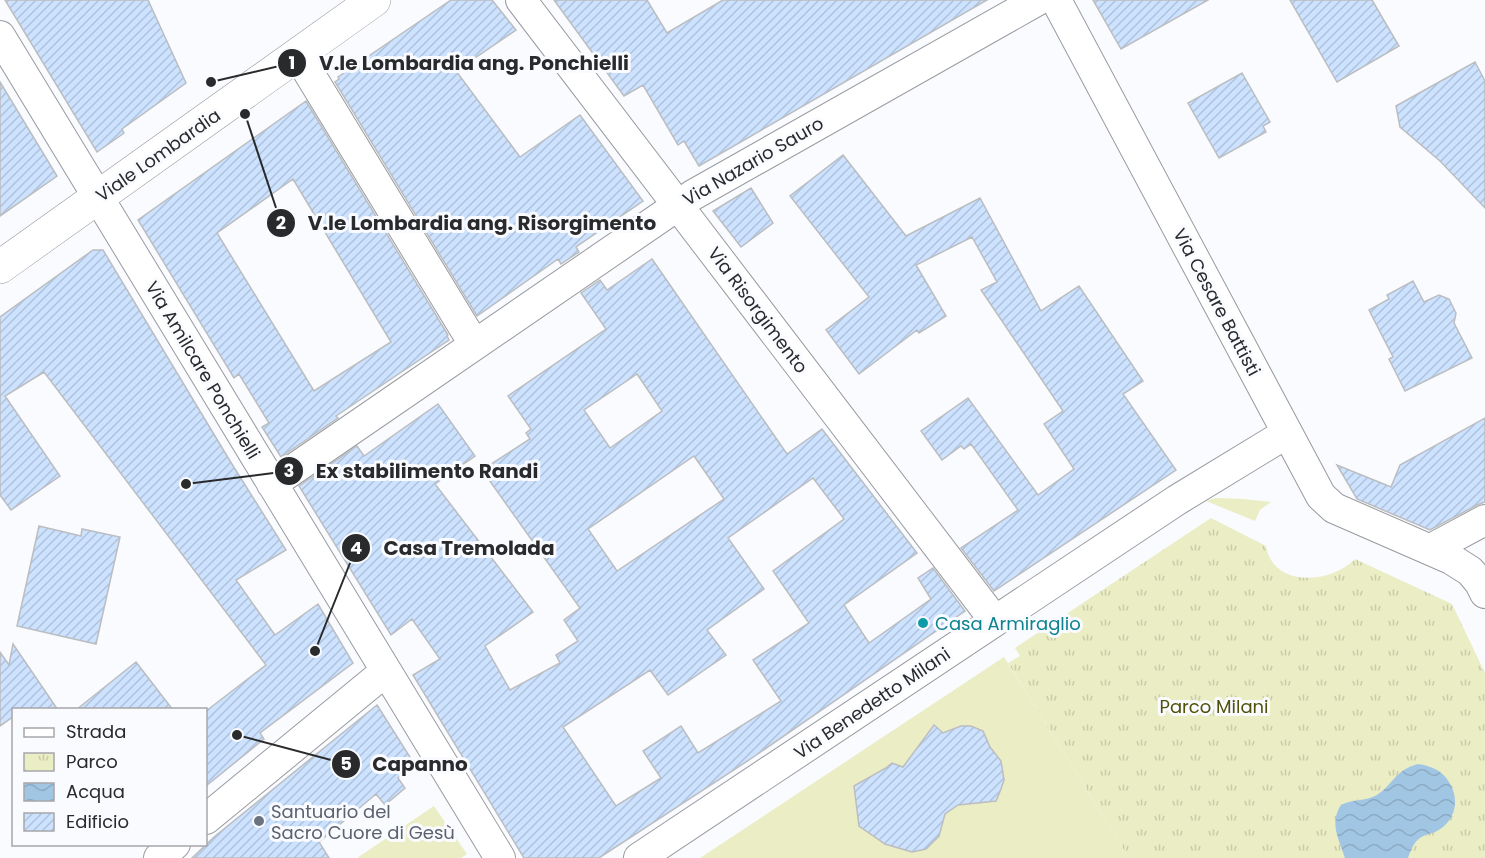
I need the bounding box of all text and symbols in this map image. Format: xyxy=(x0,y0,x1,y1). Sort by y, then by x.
callout: V.le Lombardia ang. Ponchielli xyxy=(277,44,641,82)
text: V.le Lombardia ang. Ponchielli xyxy=(319,49,629,77)
text: 1 xyxy=(289,50,295,75)
street label: Viale Lombardia xyxy=(91,103,225,207)
street label: Via Nazario Sauro xyxy=(678,110,828,212)
callout: V.le Lombardia ang. Risorgimento xyxy=(266,204,668,242)
text: V.le Lombardia ang. Risorgimento xyxy=(308,209,656,237)
text: 2 xyxy=(276,210,286,235)
street label: Via Cesare Battisti xyxy=(1167,224,1267,380)
street label: Via Risorgimento xyxy=(702,242,814,378)
street label: Via Amilcare Ponchielli xyxy=(140,276,266,464)
callout: Ex stabilimento Randi xyxy=(274,452,550,490)
text: Ex stabilimento Randi xyxy=(316,457,538,485)
text: 3 xyxy=(284,458,294,483)
callout: Casa Tremolada xyxy=(341,529,566,567)
text: Casa Tremolada xyxy=(383,534,555,562)
text: 4 xyxy=(350,535,362,560)
place label: Casa Armiraglio xyxy=(935,611,1081,636)
marker: Casa Armiraglio xyxy=(916,616,930,630)
street label: Via Benedetto Milani xyxy=(789,641,955,765)
park label: Parco Milani xyxy=(1159,694,1269,719)
legend xyxy=(12,708,207,846)
text: Strada xyxy=(66,719,126,744)
callout: Capanno xyxy=(331,745,480,783)
text: Parco xyxy=(66,749,118,774)
text: Capanno xyxy=(372,750,468,778)
text: 5 xyxy=(340,751,352,776)
text: Acqua xyxy=(66,779,125,804)
place label: Santuario del Sacro Cuore di Gesù xyxy=(271,799,455,845)
text: Edificio xyxy=(66,809,129,834)
marker: Santuario del Sacro Cuore di Gesù xyxy=(252,814,266,828)

